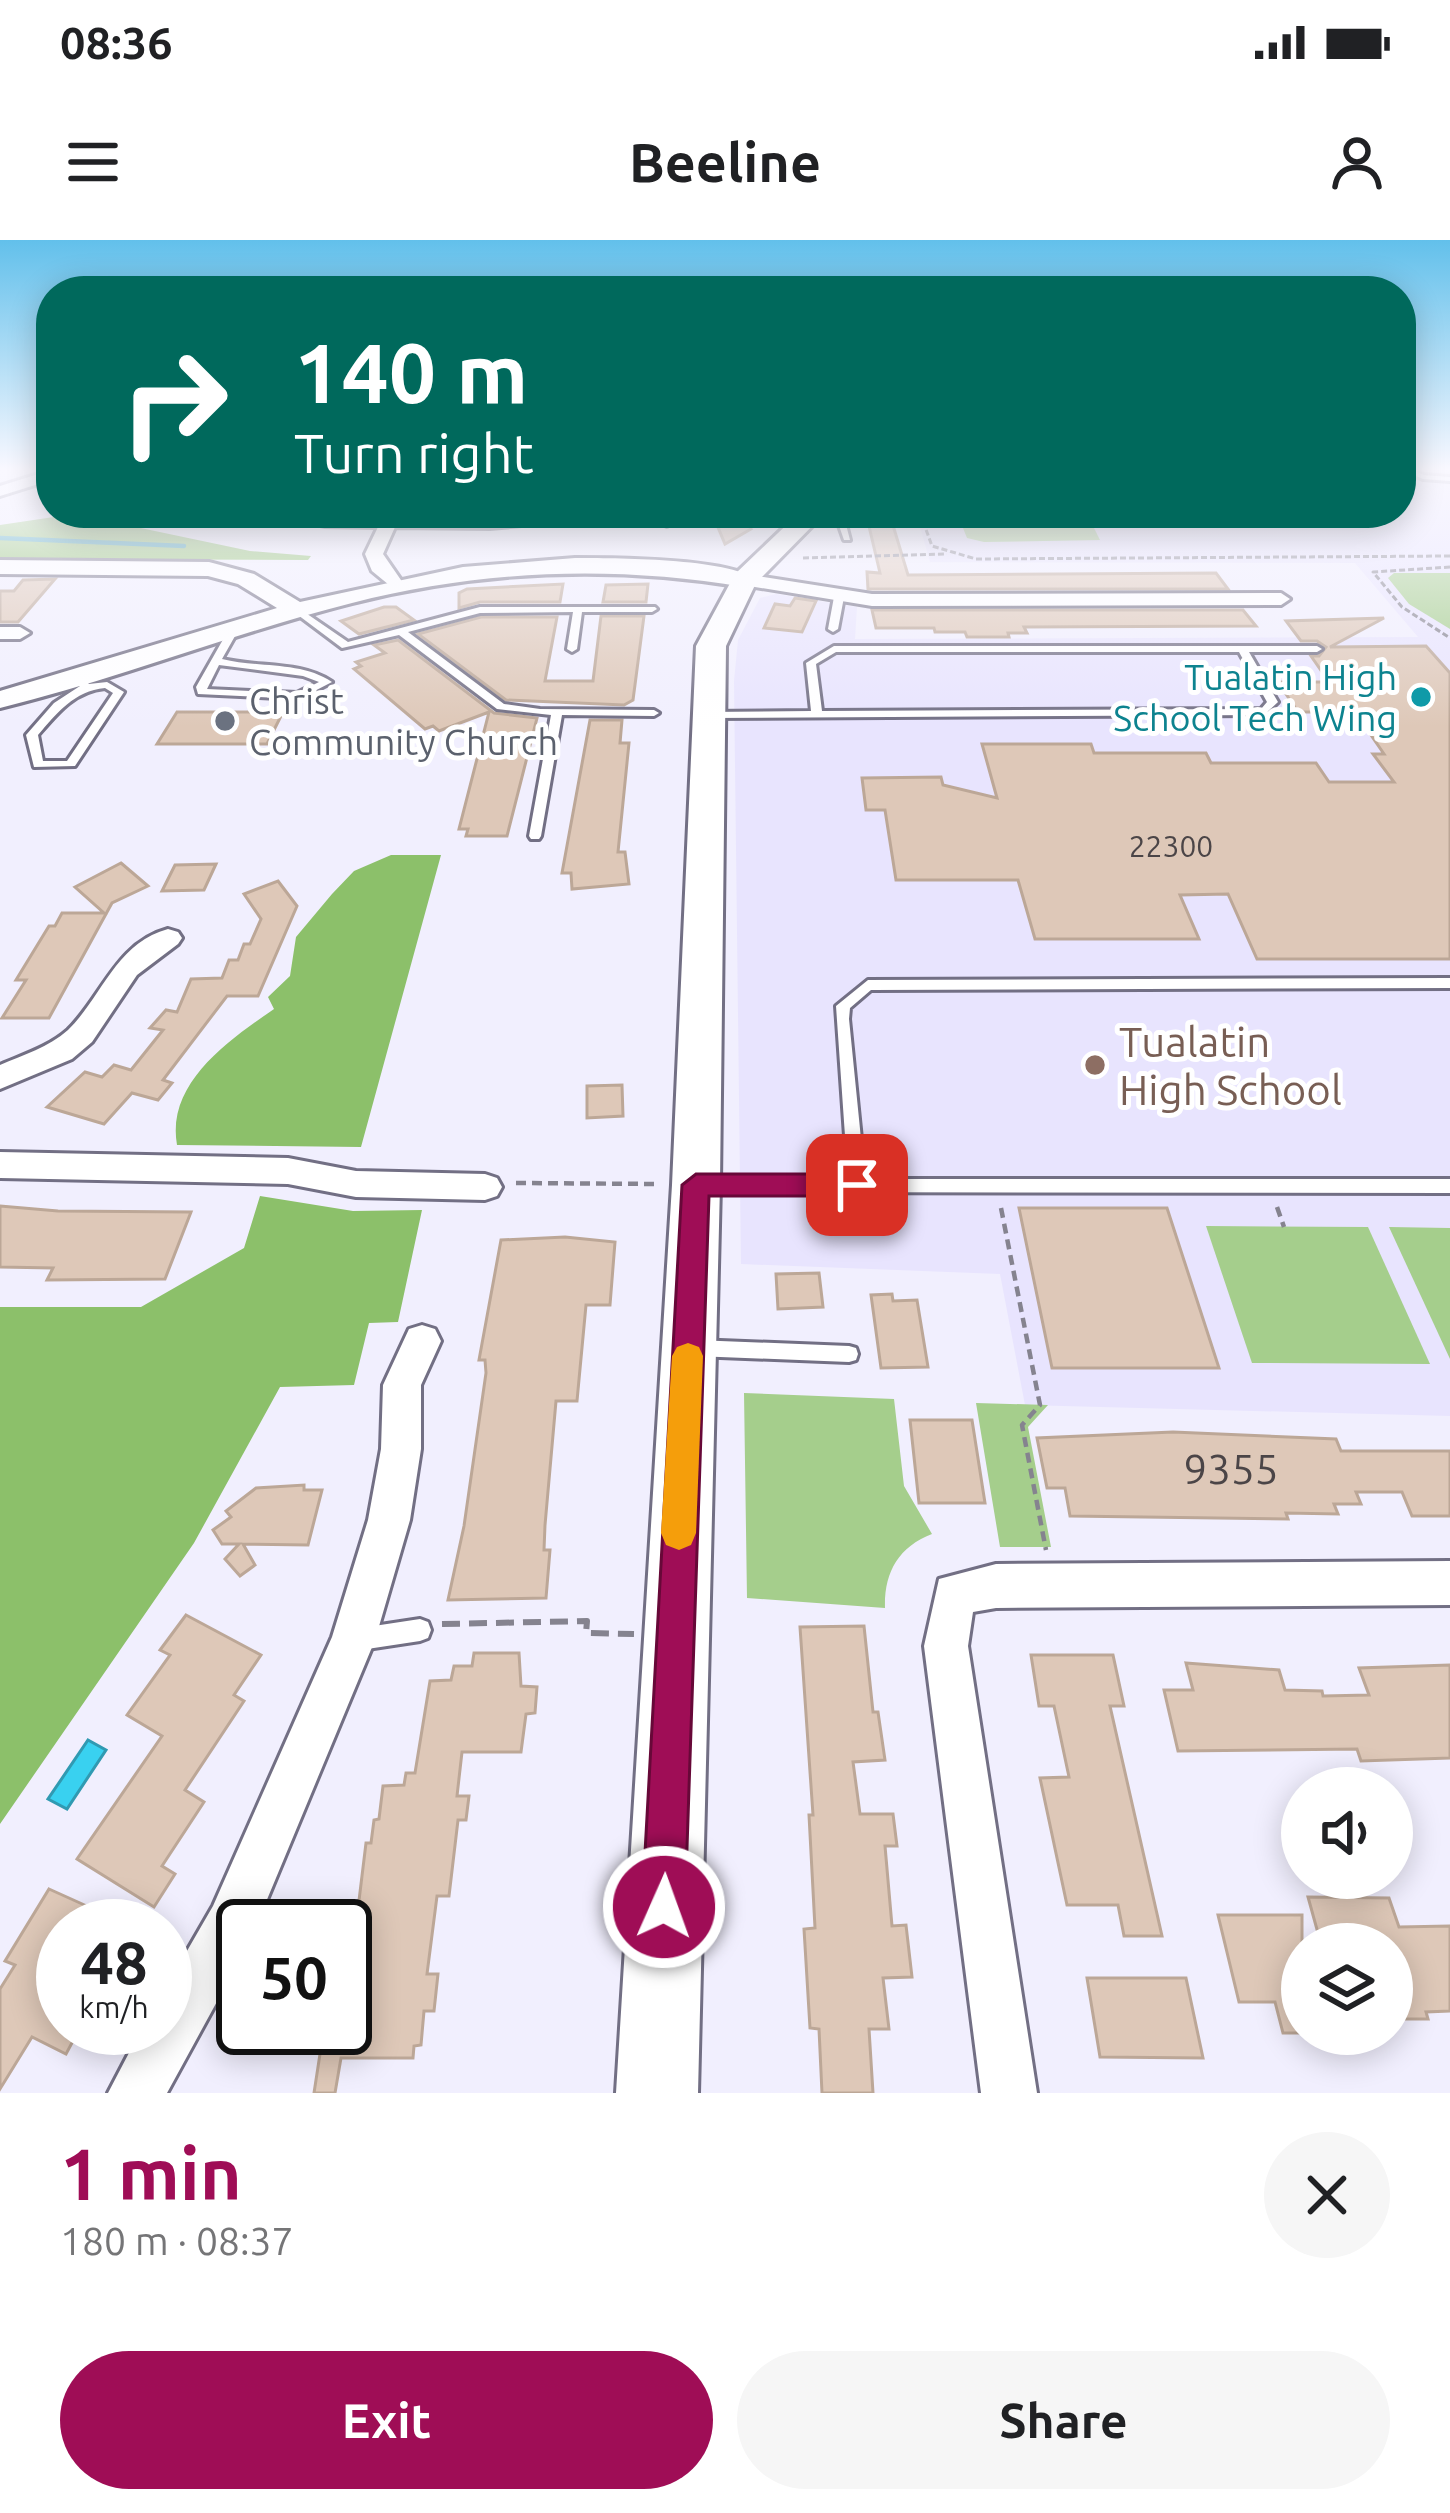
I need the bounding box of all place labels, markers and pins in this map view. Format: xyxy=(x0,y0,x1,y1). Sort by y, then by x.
place label: Tualatin High School Tech Wing xyxy=(1113,656,1397,738)
place label: Christ Community Church xyxy=(249,680,558,762)
marker: Tualatin High School Tech Wing xyxy=(1408,684,1434,710)
marker: Christ Community Church xyxy=(212,708,238,734)
place label: Tualatin High School xyxy=(1119,1018,1342,1113)
marker: Tualatin High School xyxy=(1082,1052,1108,1078)
pin xyxy=(806,1134,908,1236)

